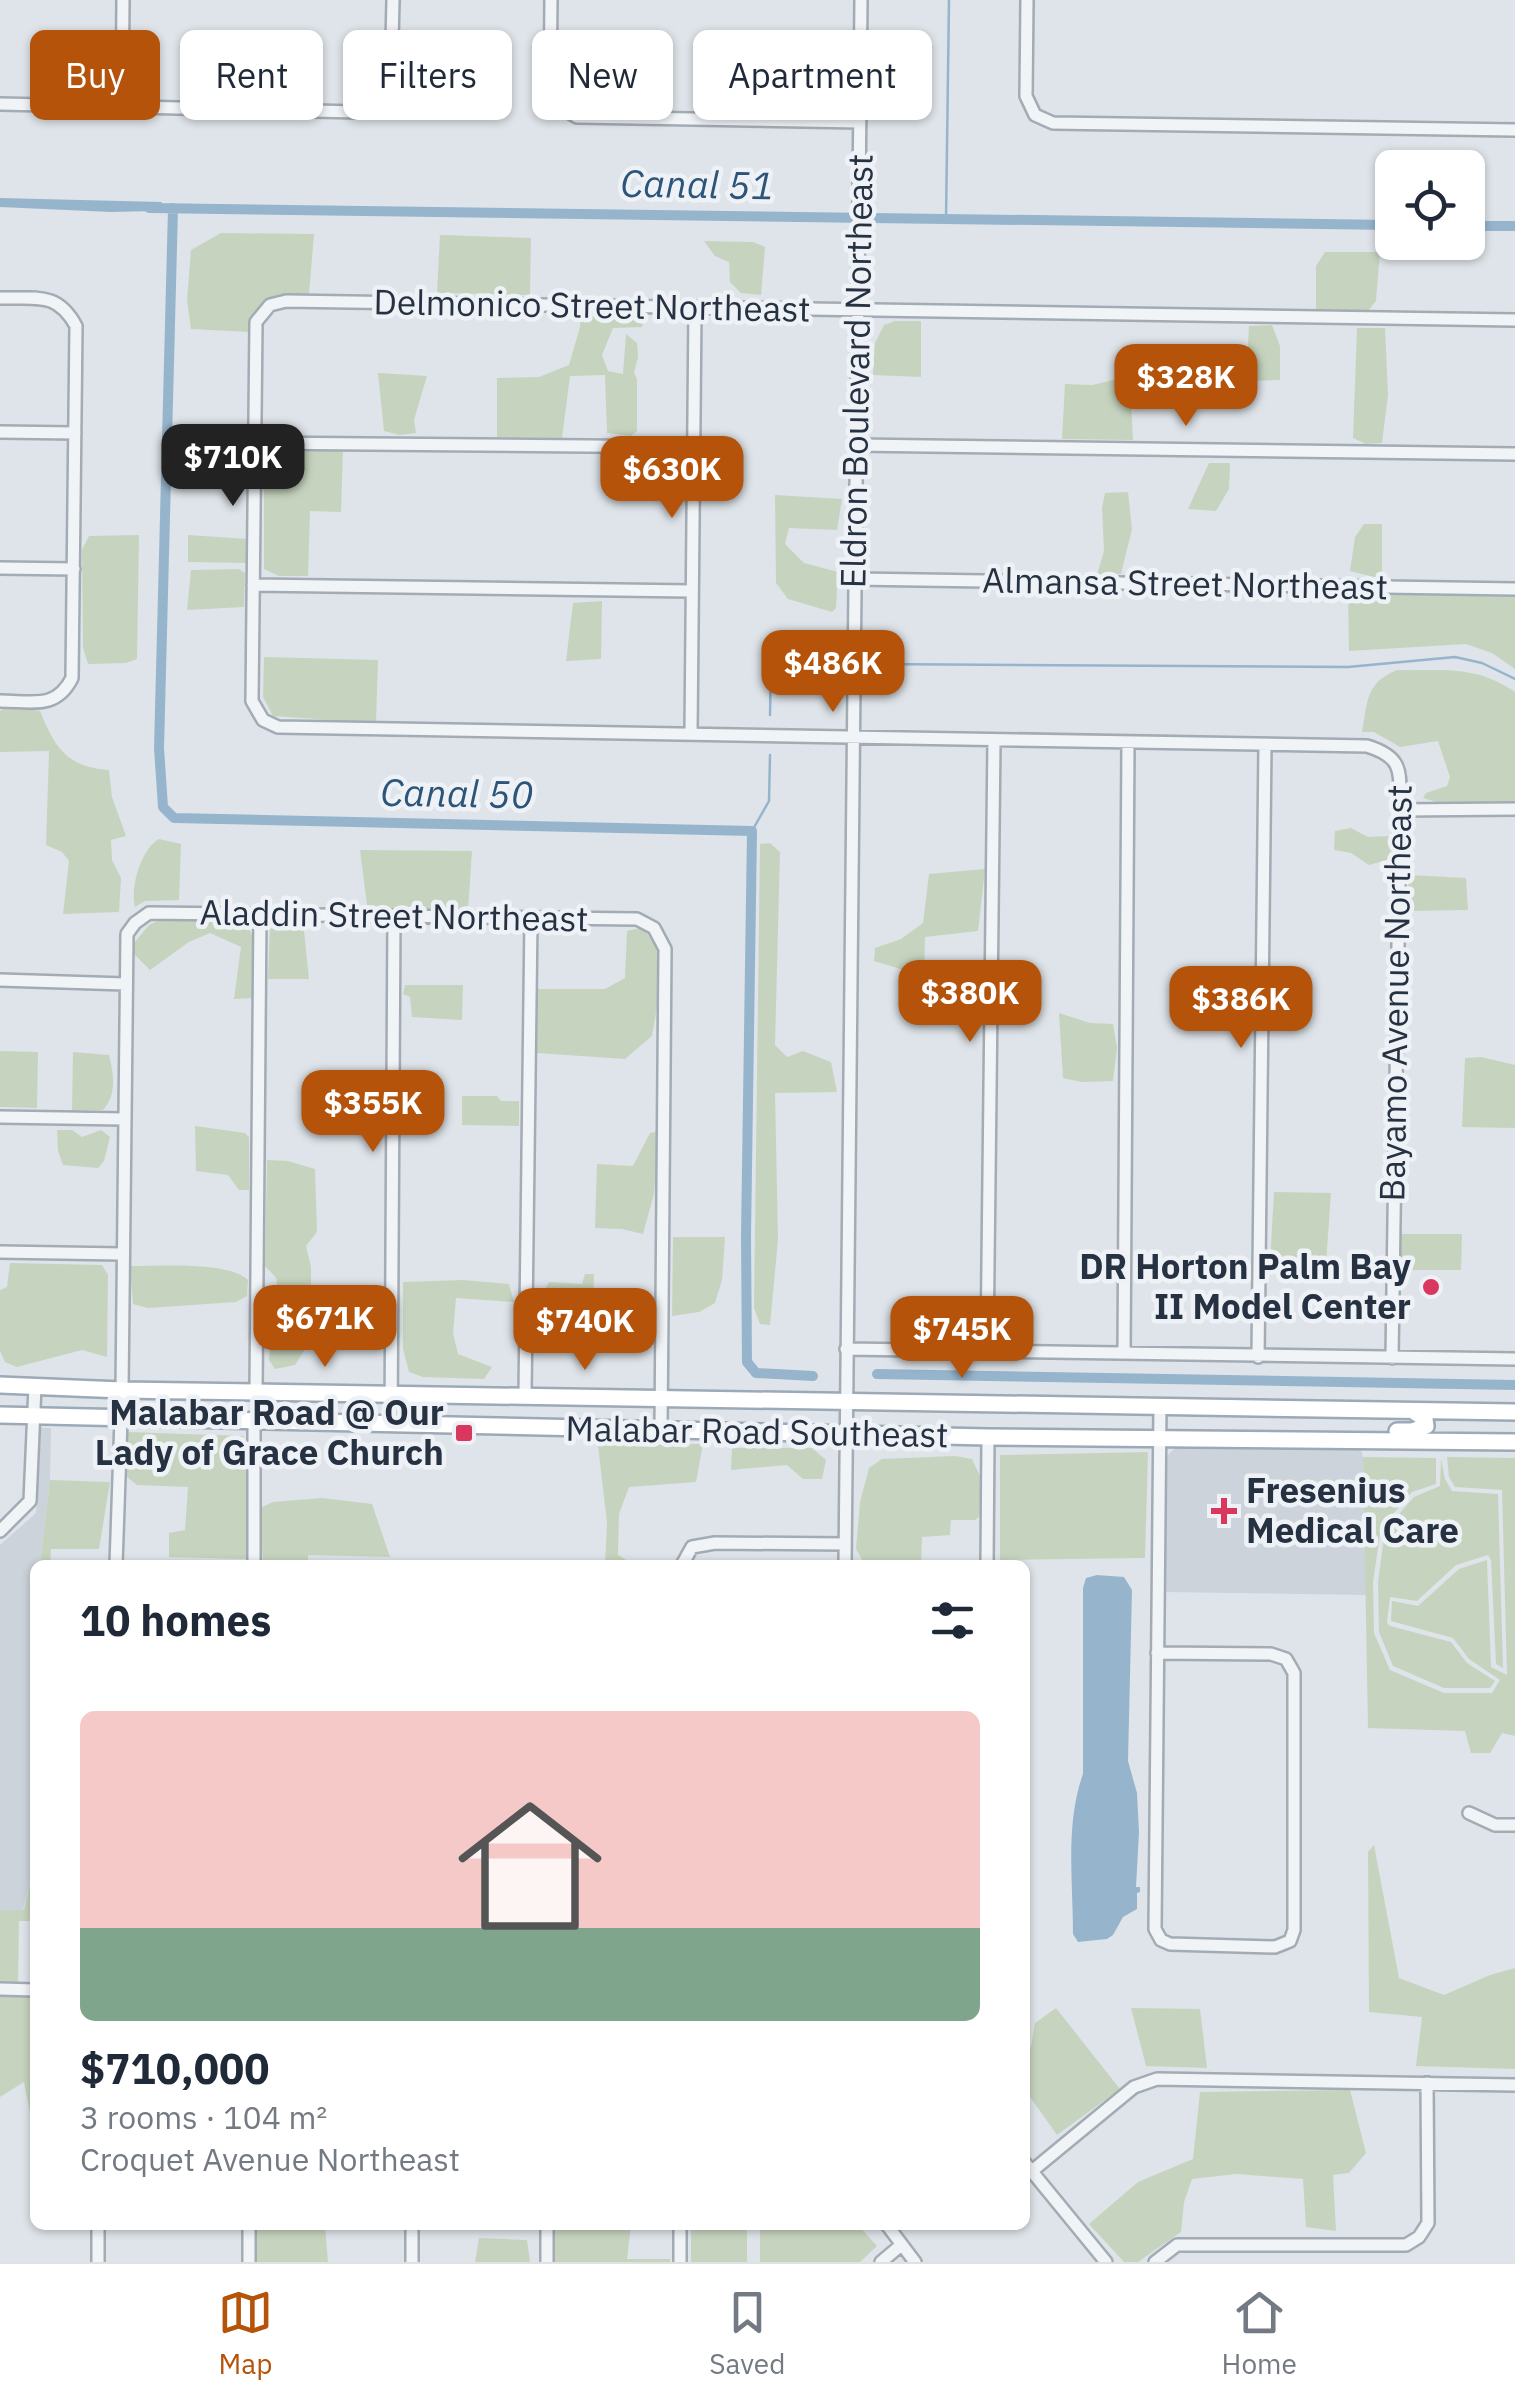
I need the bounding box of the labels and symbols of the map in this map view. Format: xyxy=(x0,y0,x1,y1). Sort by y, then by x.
street label: Eldron Boulevard Northeast xyxy=(829,153,883,589)
water label: Canal 51 xyxy=(620,158,774,209)
street label: Delmonico Street Northeast xyxy=(373,278,811,332)
pin: $328K xyxy=(1116,344,1256,429)
pin: $710K xyxy=(163,424,303,509)
pin: $630K xyxy=(602,436,742,521)
street label: Almansa Street Northeast xyxy=(982,556,1388,610)
pin: $486K xyxy=(763,630,903,715)
water label: Canal 50 xyxy=(380,767,534,818)
street label: Bayamo Avenue Northeast xyxy=(1368,784,1422,1202)
street label: Aladdin Street Northeast xyxy=(199,889,589,941)
pin: $380K xyxy=(900,960,1040,1045)
pin: $386K xyxy=(1171,966,1311,1051)
pin: $355K xyxy=(303,1070,443,1155)
place label: DR Horton Palm Bay II Model Center xyxy=(1079,1243,1411,1329)
marker: DR Horton Palm Bay II Model Center xyxy=(1420,1276,1442,1298)
pin: $671K xyxy=(255,1285,395,1370)
pin: $740K xyxy=(515,1288,655,1373)
pin: $745K xyxy=(892,1296,1032,1381)
place label: Malabar Road @ Our Lady of Grace Church xyxy=(95,1389,444,1475)
street label: Malabar Road Southeast xyxy=(565,1405,949,1457)
marker: Malabar Road @ Our Lady of Grace Church xyxy=(453,1422,475,1444)
place label: Fresenius Medical Care xyxy=(1246,1467,1459,1553)
marker: Fresenius Medical Care xyxy=(1211,1498,1237,1524)

